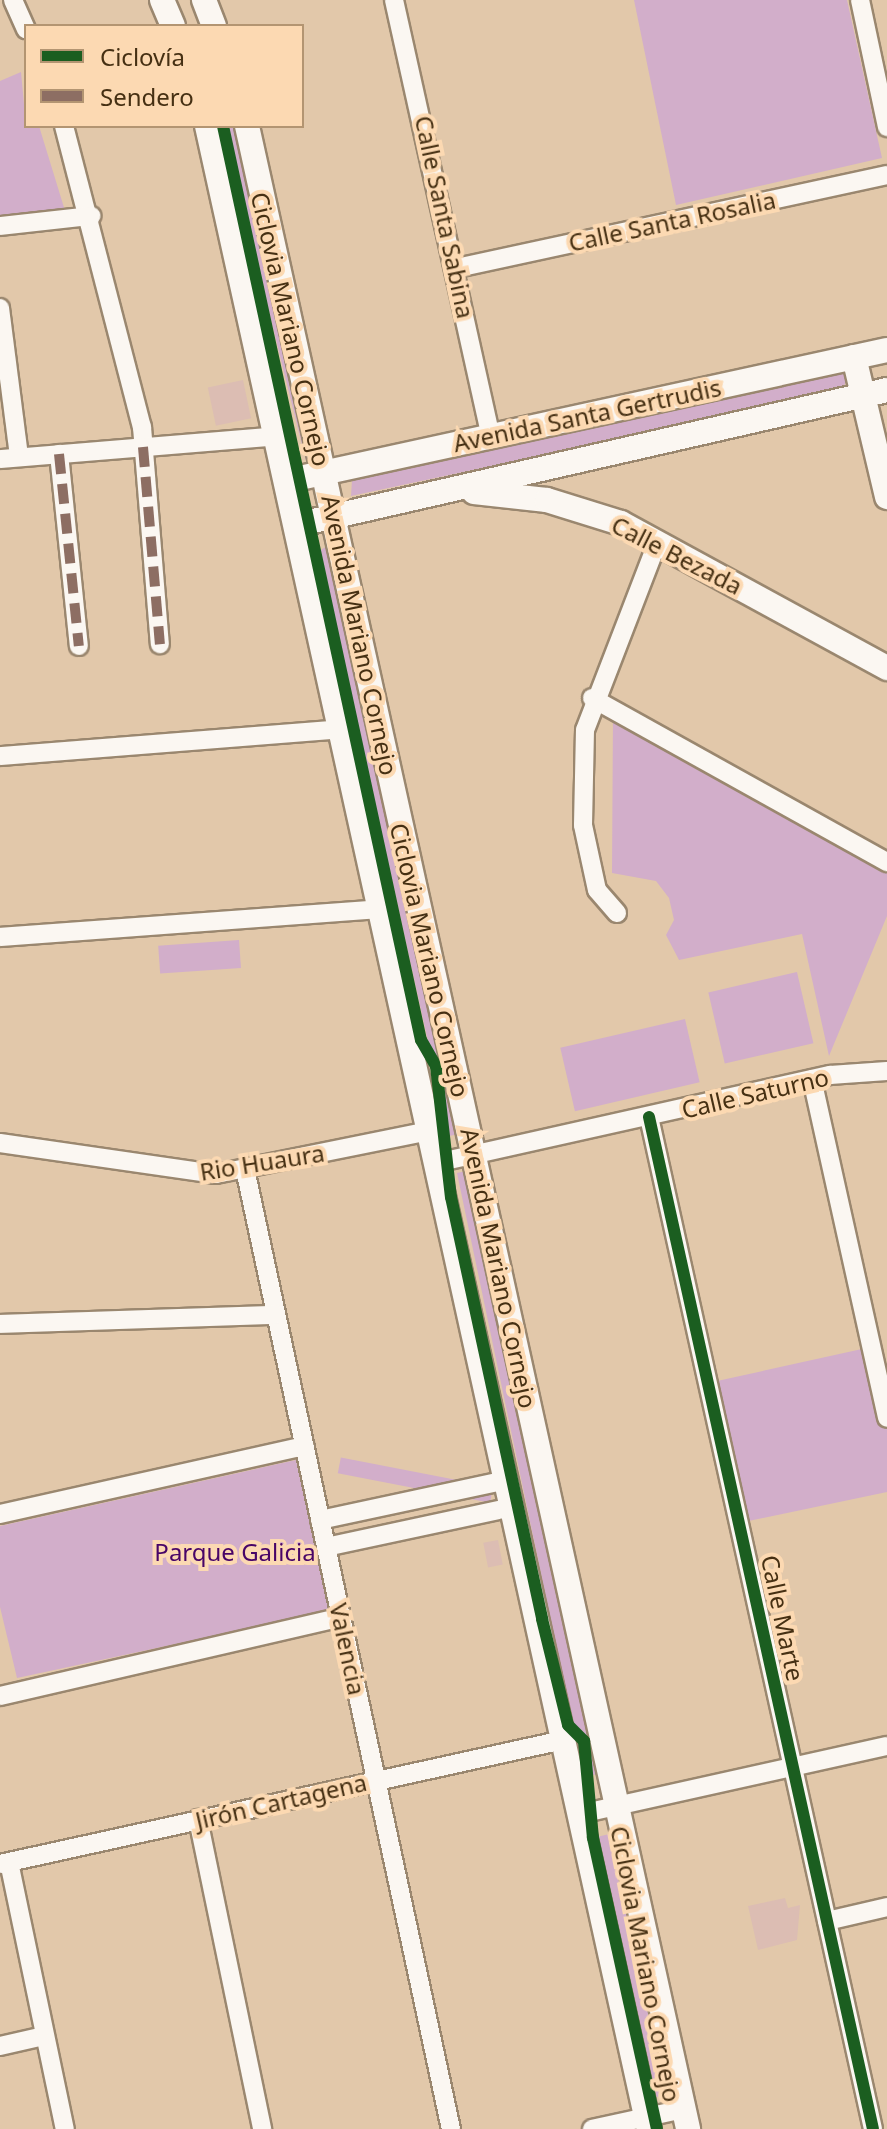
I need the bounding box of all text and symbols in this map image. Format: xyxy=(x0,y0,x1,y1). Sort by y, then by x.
legend xyxy=(24,24,304,128)
text: Ciclovía xyxy=(100,40,185,73)
text: Sendero xyxy=(100,80,194,113)
street label: Calle Santa Sabina xyxy=(409,113,481,321)
street label: Calle Santa Rosalia xyxy=(566,185,778,257)
street label: Ciclovia Mariano Cornejo xyxy=(245,189,337,469)
street label: Avenida Santa Gertrudis xyxy=(450,373,724,457)
street label: Avenida Mariano Cornejo xyxy=(316,492,404,778)
street label: Calle Bezada xyxy=(607,510,747,600)
street label: Ciclovia Mariano Cornejo xyxy=(384,820,476,1100)
street label: Calle Saturno xyxy=(679,1062,831,1124)
street label: Avenida Mariano Cornejo xyxy=(455,1125,543,1411)
street label: Rio Huaura xyxy=(198,1138,326,1186)
park label: Parque Galicia xyxy=(154,1538,316,1566)
street label: Calle Marte xyxy=(756,1552,810,1684)
street label: Valencia xyxy=(324,1600,372,1698)
street label: Jirón Cartagena xyxy=(192,1767,370,1835)
street label: Ciclovia Mariano Cornejo xyxy=(605,1824,687,2104)

